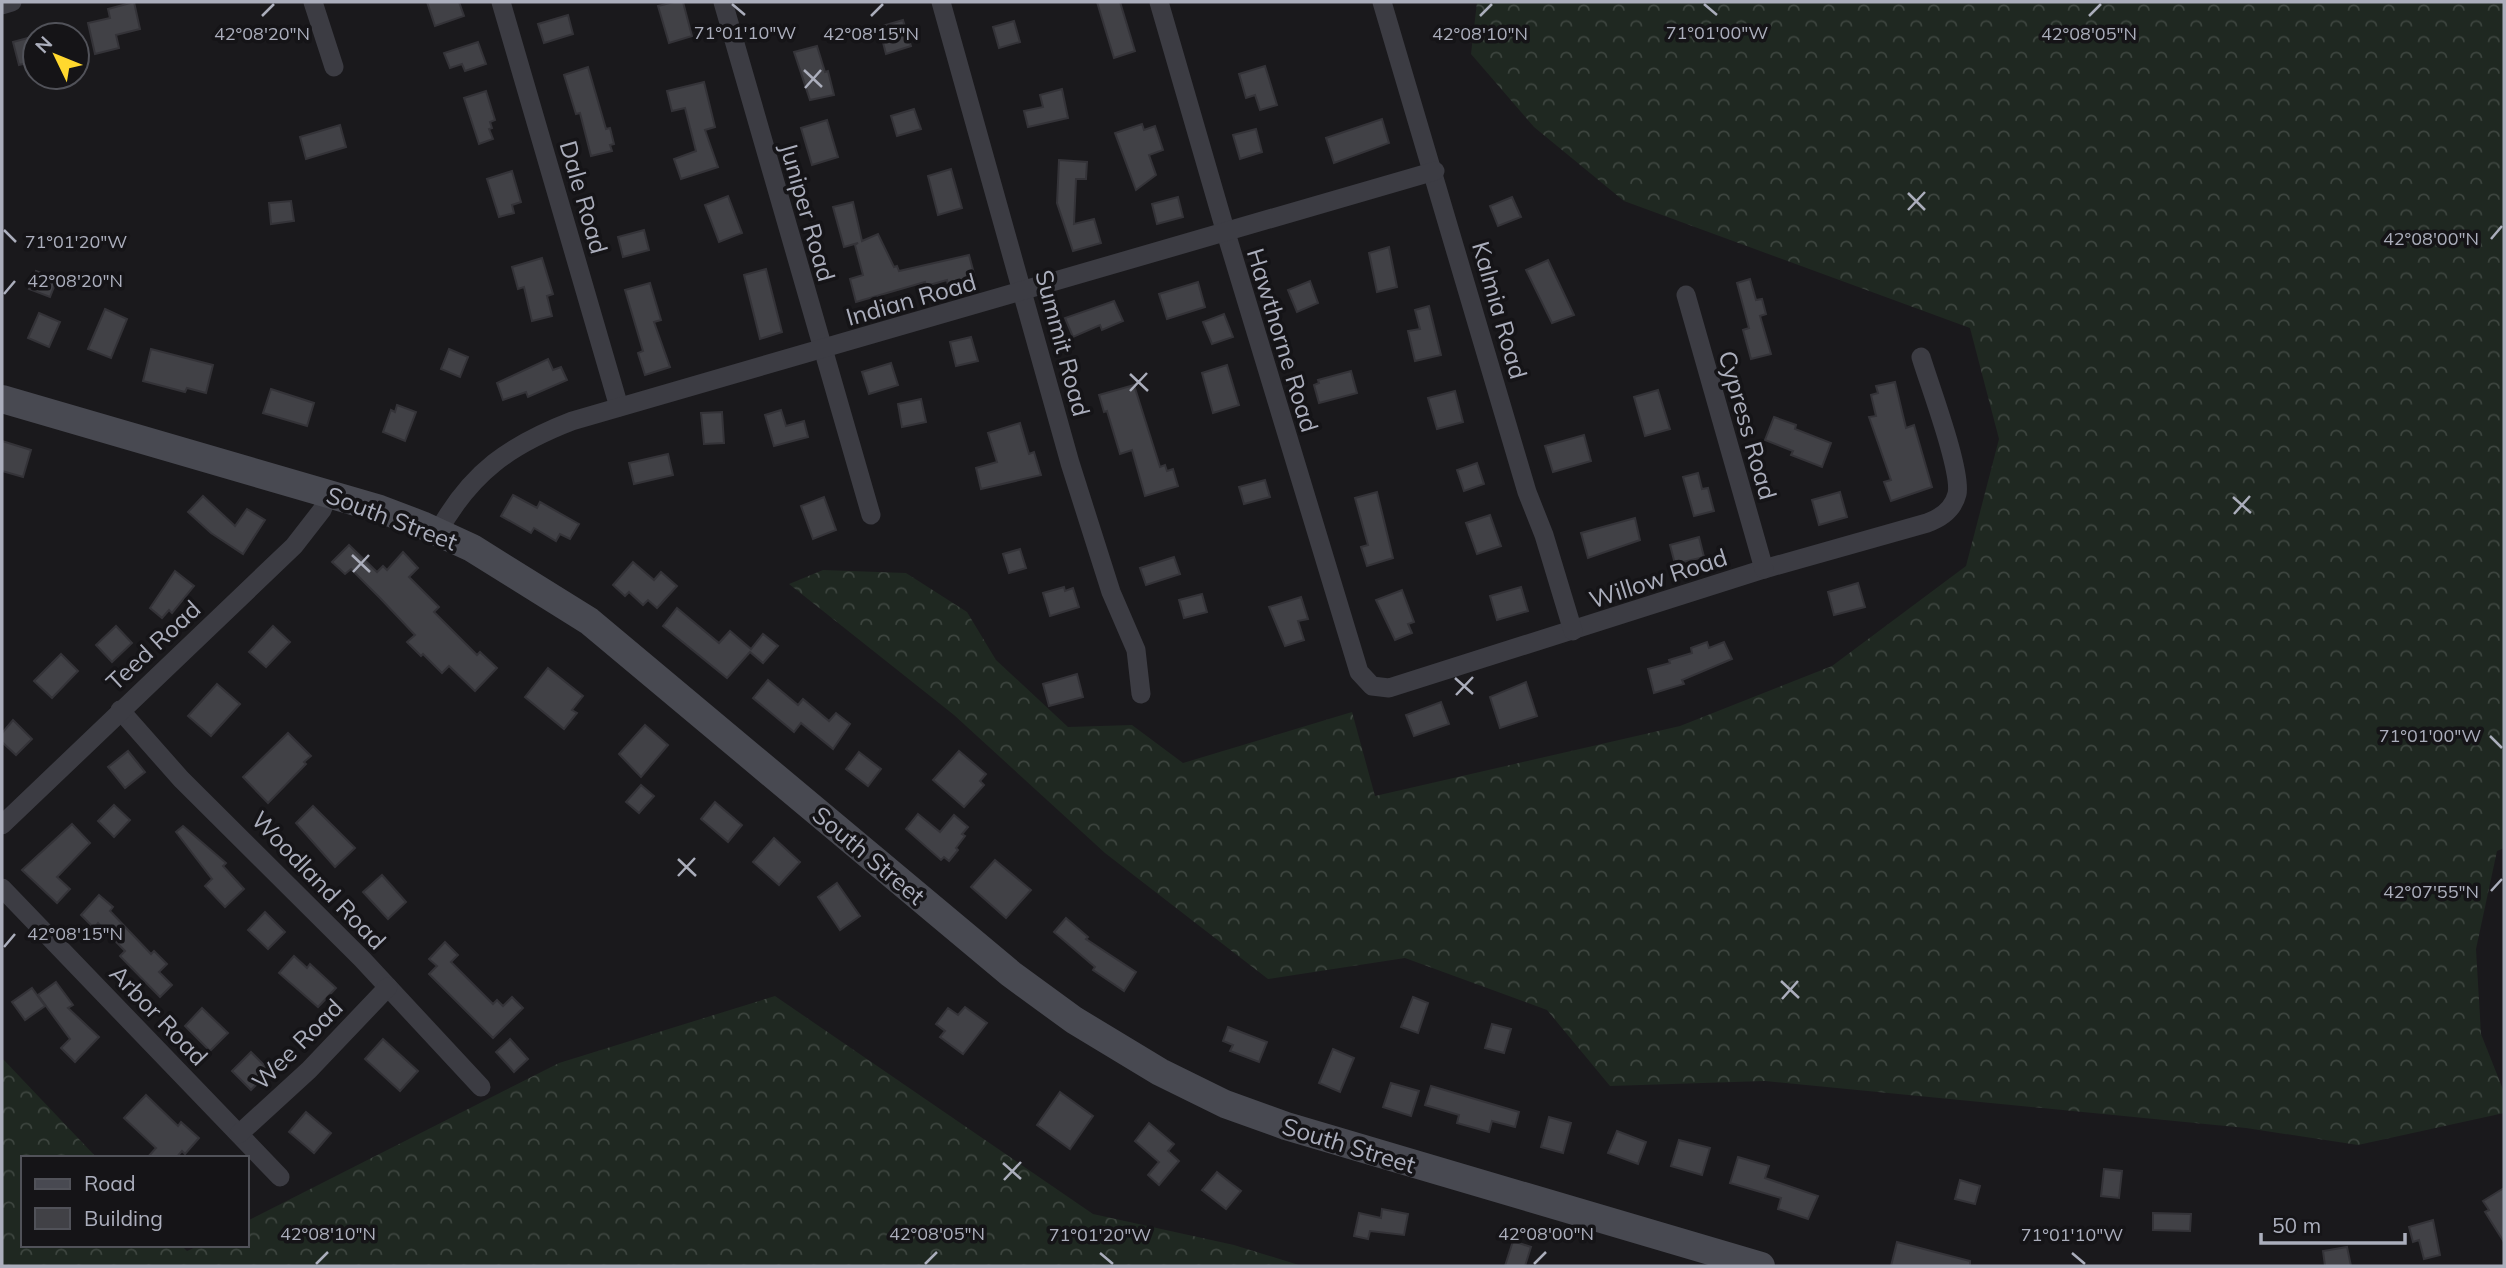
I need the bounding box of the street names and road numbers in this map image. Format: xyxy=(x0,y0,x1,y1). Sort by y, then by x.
street label: Dale Road xyxy=(554,137,614,257)
street label: Juniper Road xyxy=(774,139,842,285)
street label: Kalmia Road xyxy=(1466,238,1534,382)
street label: Hawthorne Road xyxy=(1241,244,1325,436)
street label: Indian Road xyxy=(842,266,980,332)
street label: Summit Road xyxy=(1029,267,1097,419)
street label: Cypress Road xyxy=(1712,347,1784,503)
street label: South Street xyxy=(322,479,462,557)
street label: Willow Road xyxy=(1585,542,1731,614)
street label: Teed Road xyxy=(100,594,206,696)
street label: South Street xyxy=(807,799,931,911)
street label: Woodland Road xyxy=(245,805,393,955)
street label: Arbor Road xyxy=(104,958,214,1072)
street label: Wee Road xyxy=(245,992,349,1096)
street label: South Street xyxy=(1279,1111,1419,1179)

